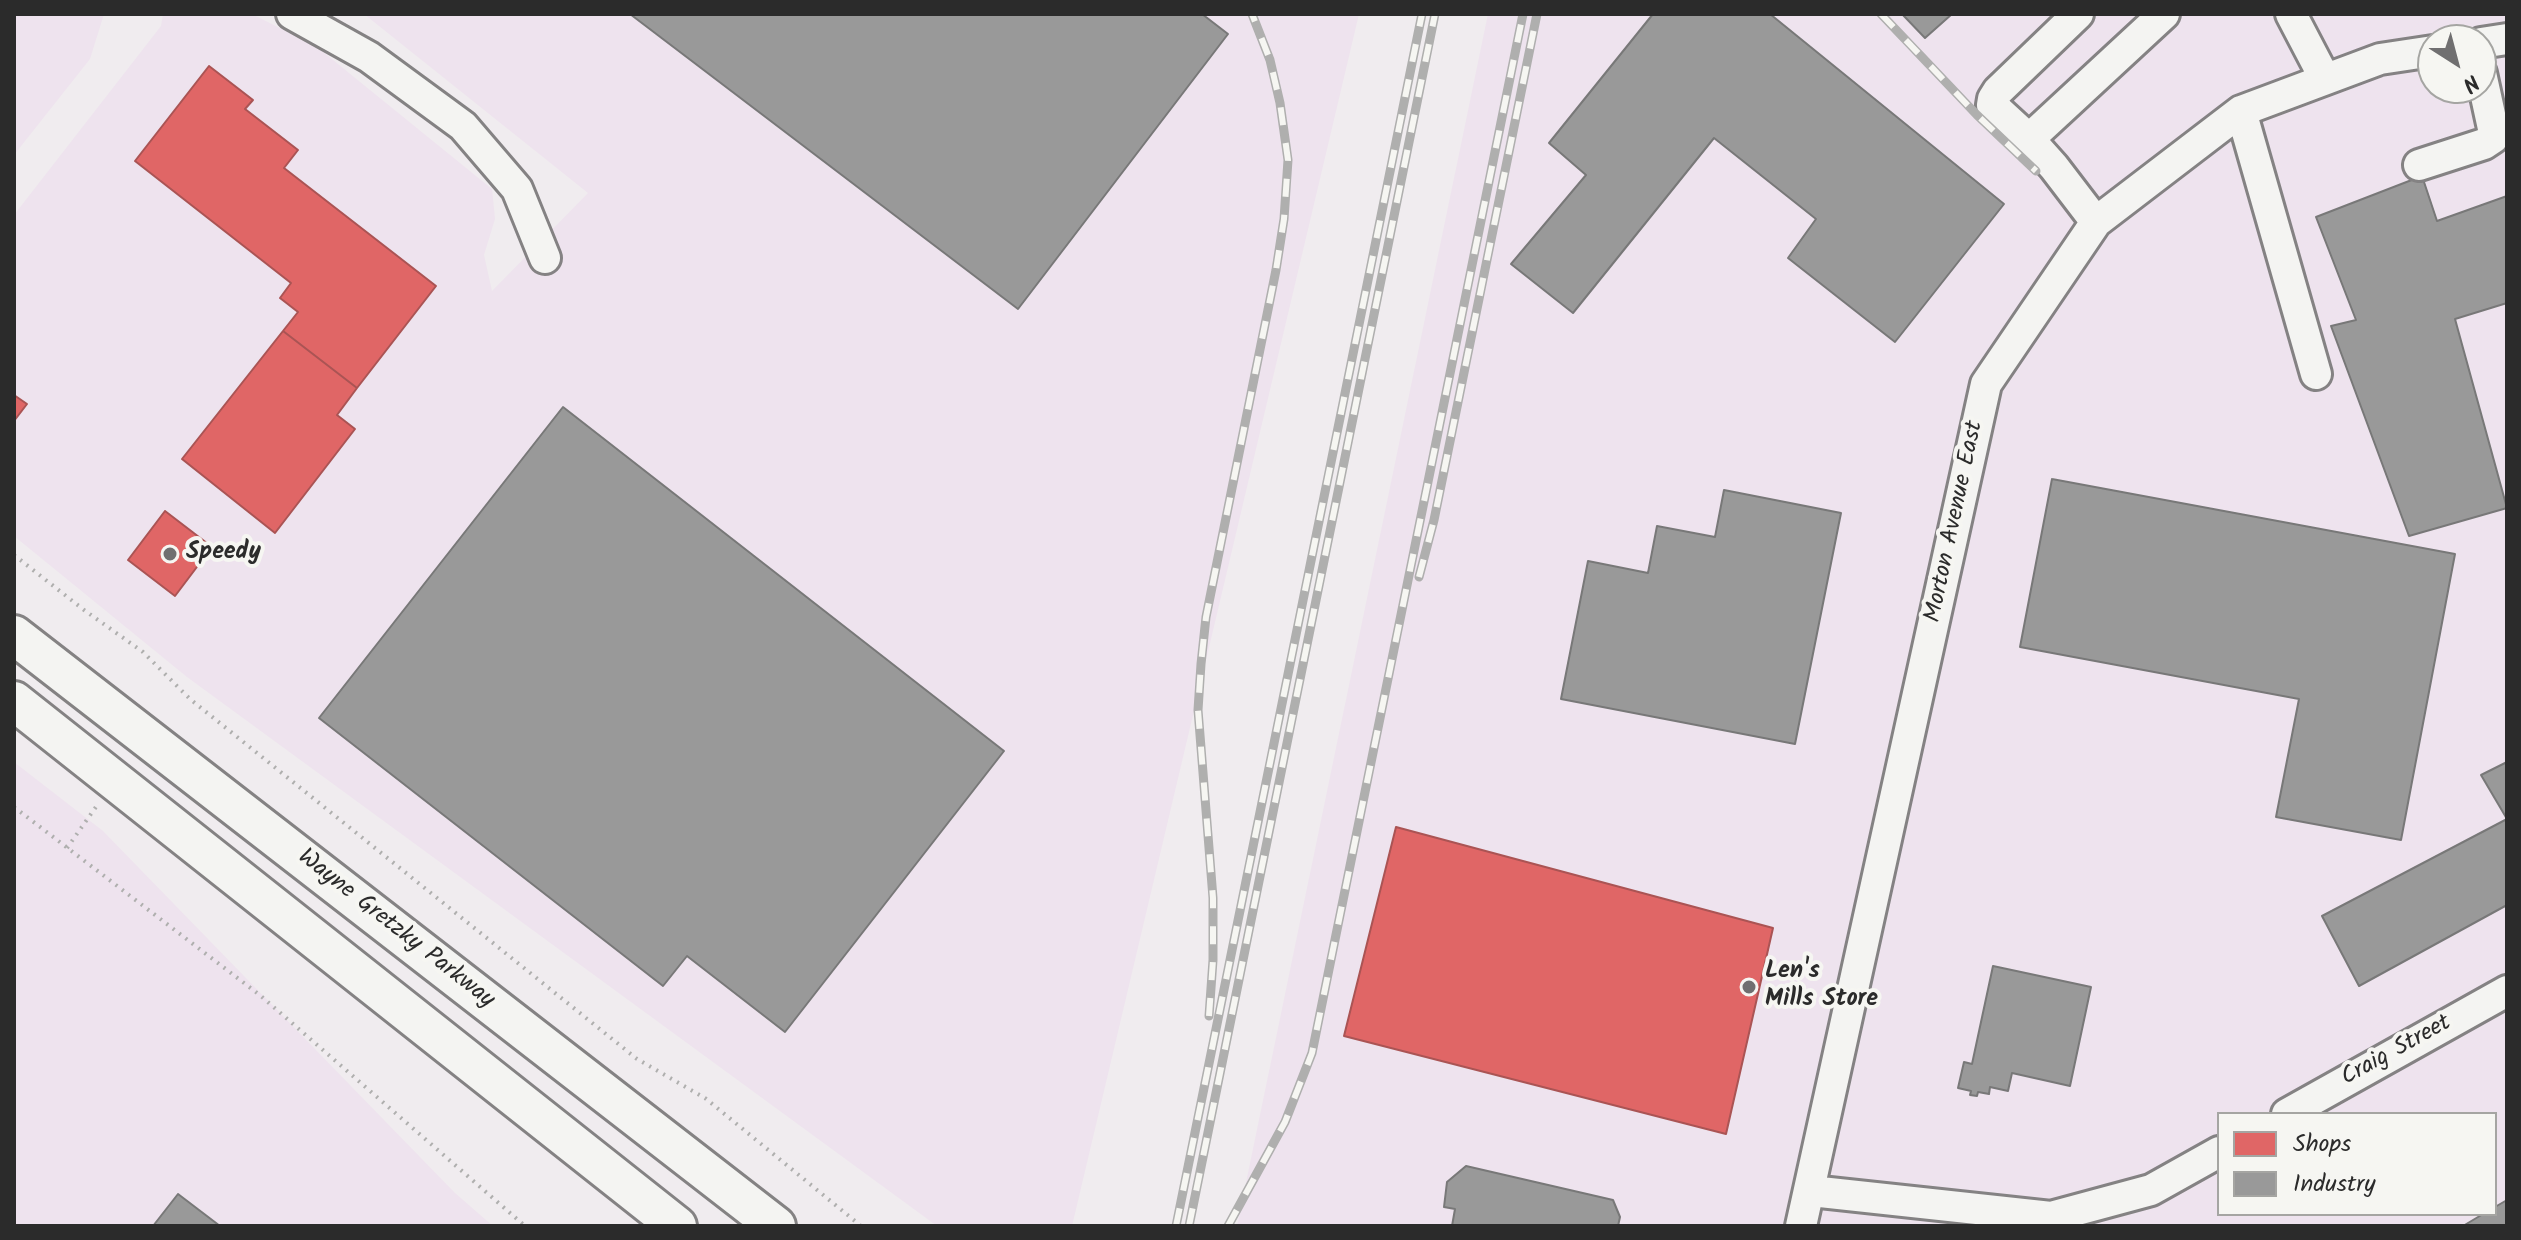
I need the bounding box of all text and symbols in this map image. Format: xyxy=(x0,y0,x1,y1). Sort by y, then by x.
north arrow xyxy=(2417,24,2497,104)
text: N xyxy=(2454,64,2486,100)
street label: Morton Avenue East xyxy=(1921,419,1991,625)
place label: Speedy xyxy=(186,540,261,568)
marker: Speedy xyxy=(161,545,179,563)
street label: Wayne Gretzky Parkway xyxy=(291,844,499,1016)
place label: Len's Mills Store xyxy=(1765,959,1878,1015)
marker: Len's Mills Store xyxy=(1740,978,1758,996)
street label: Craig Street xyxy=(2337,1010,2457,1094)
legend xyxy=(2217,1112,2497,1216)
text: Shops xyxy=(2293,1125,2351,1164)
text: Industry xyxy=(2293,1165,2375,1204)

